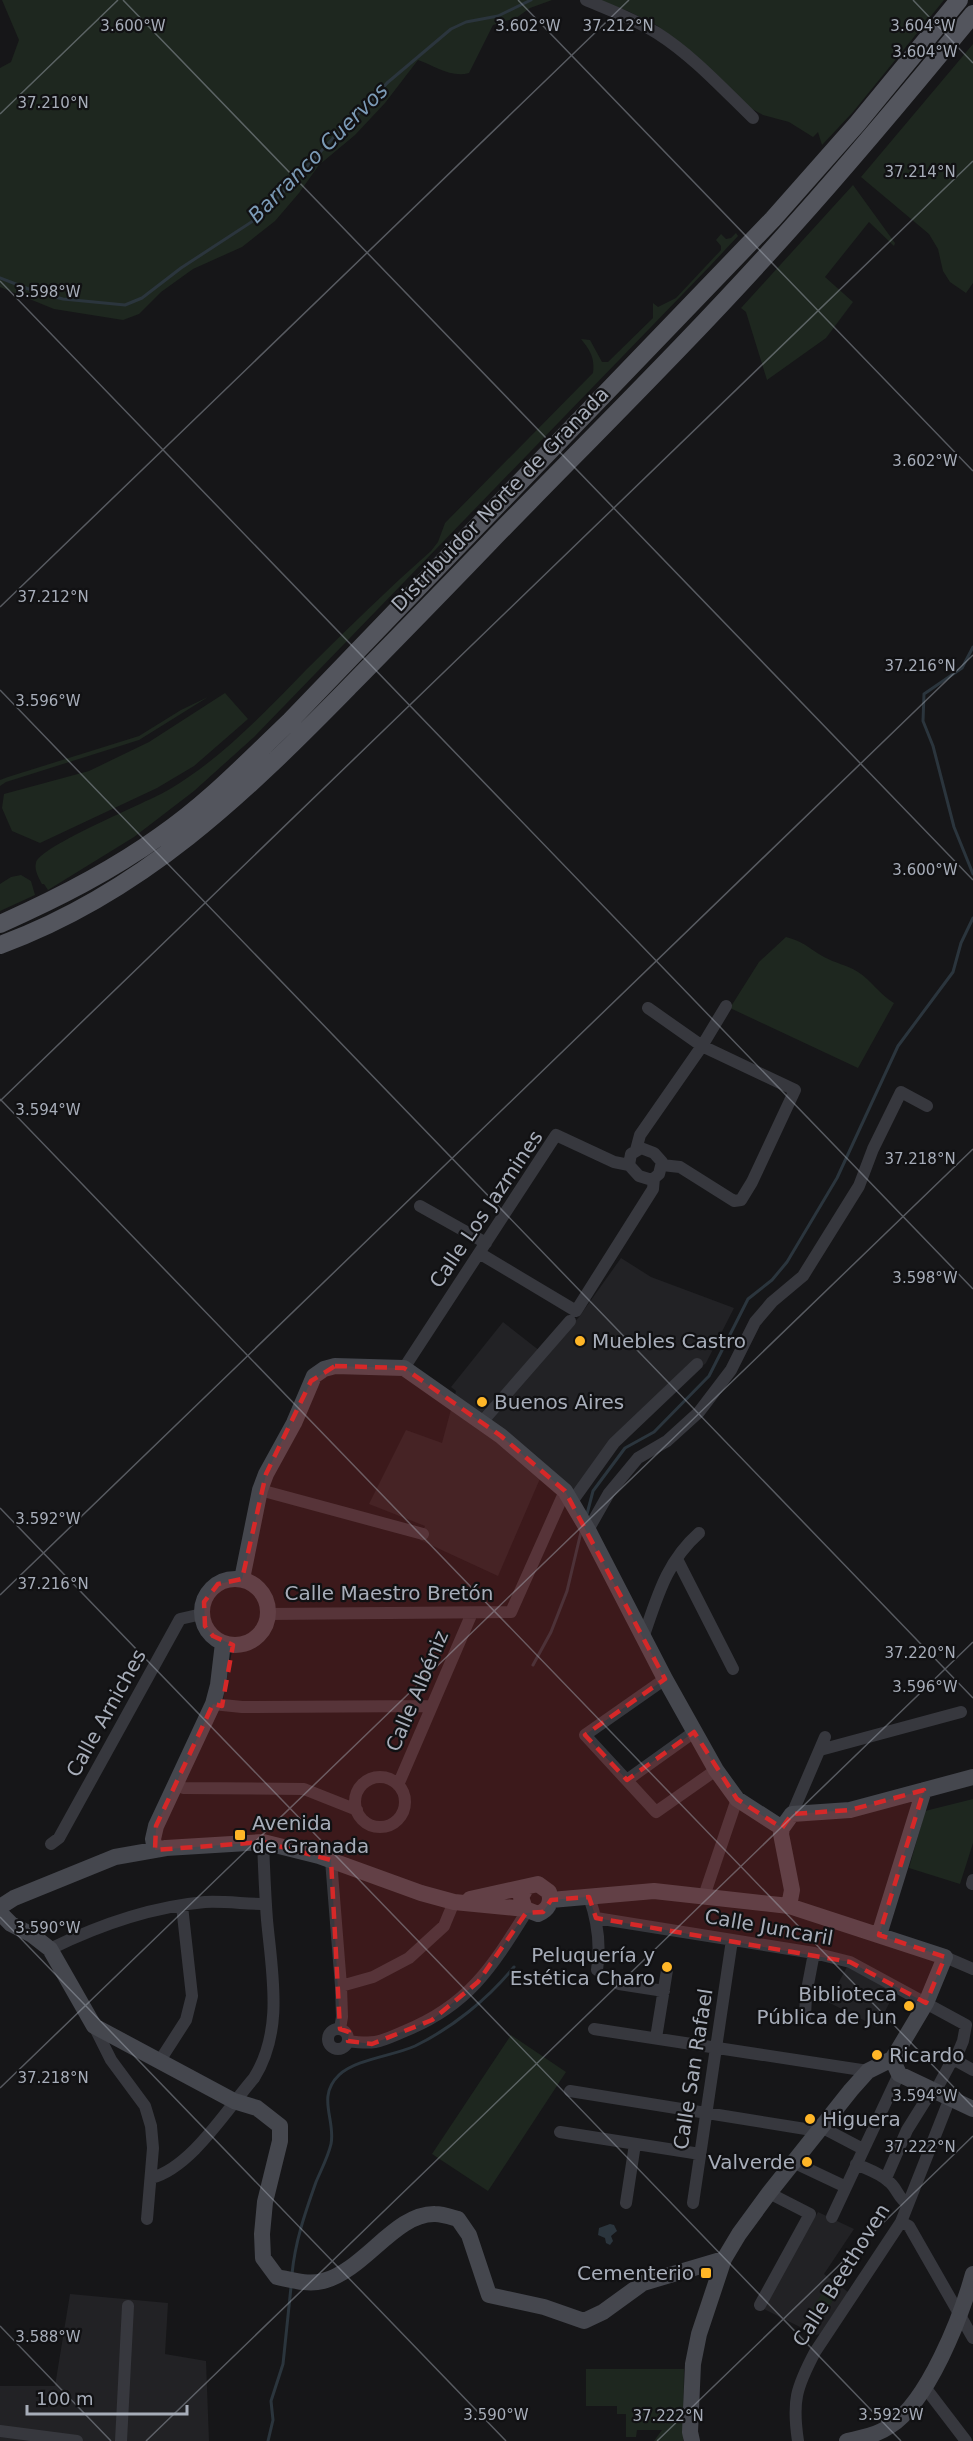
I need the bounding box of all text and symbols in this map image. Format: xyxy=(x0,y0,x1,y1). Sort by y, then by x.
text: 3.600°W xyxy=(100,17,166,35)
text: 3.602°W xyxy=(495,17,561,35)
text: 37.212°N xyxy=(582,17,654,35)
text: 3.604°W xyxy=(890,17,956,35)
text: 3.604°W xyxy=(892,43,958,61)
water label: Barranco Cuervos xyxy=(243,78,393,228)
text: 37.210°N xyxy=(17,94,89,112)
text: 37.214°N xyxy=(884,163,956,181)
text: 3.598°W xyxy=(15,283,81,301)
street label: Distribuidor Norte de Granada xyxy=(386,382,614,616)
text: 3.602°W xyxy=(892,452,958,470)
text: 37.212°N xyxy=(17,588,89,606)
text: 37.216°N xyxy=(884,657,956,675)
text: 3.596°W xyxy=(15,692,81,710)
text: 3.600°W xyxy=(892,861,958,879)
text: 3.594°W xyxy=(15,1101,81,1119)
street label: Calle Los Jazmines xyxy=(424,1126,548,1292)
text: 37.218°N xyxy=(884,1150,956,1168)
text: 3.598°W xyxy=(892,1269,958,1287)
place label: Muebles Castro xyxy=(592,1329,746,1353)
marker: Muebles Castro xyxy=(573,1334,587,1348)
place label: Buenos Aires xyxy=(494,1390,624,1414)
marker: Buenos Aires xyxy=(475,1395,489,1409)
text: 3.592°W xyxy=(15,1510,81,1528)
text: 37.216°N xyxy=(17,1575,89,1593)
street label: Calle Maestro Bretón xyxy=(284,1581,494,1605)
street label: Calle Albéniz xyxy=(381,1627,453,1755)
text: 37.220°N xyxy=(884,1644,956,1662)
street label: Calle Arniches xyxy=(61,1645,151,1781)
text: 3.596°W xyxy=(892,1678,958,1696)
place label: Avenida de Granada xyxy=(252,1811,369,1858)
marker: Avenida de Granada xyxy=(233,1828,247,1842)
street label: Calle Juncaril xyxy=(703,1904,835,1950)
text: 3.590°W xyxy=(15,1919,81,1937)
place label: Peluquería y Estética Charo xyxy=(510,1943,655,1990)
marker: Peluquería y Estética Charo xyxy=(660,1960,674,1974)
place label: Biblioteca Pública de Jun xyxy=(757,1982,897,2029)
street label: Calle San Rafael xyxy=(668,1987,718,2151)
marker: Biblioteca Pública de Jun xyxy=(902,1999,916,2013)
place label: Ricardo xyxy=(889,2043,965,2067)
marker: Ricardo xyxy=(870,2048,884,2062)
text: 37.218°N xyxy=(17,2069,89,2087)
text: 3.594°W xyxy=(892,2087,958,2105)
place label: Higuera xyxy=(822,2107,901,2131)
marker: Higuera xyxy=(803,2112,817,2126)
text: 37.222°N xyxy=(884,2138,956,2156)
place label: Valverde xyxy=(708,2150,795,2174)
marker: Valverde xyxy=(800,2155,814,2169)
street label: Calle Beethoven xyxy=(787,2199,895,2351)
place label: Cementerio xyxy=(577,2261,694,2285)
marker: Cementerio xyxy=(699,2266,713,2280)
text: 3.588°W xyxy=(15,2328,81,2346)
scale bar xyxy=(27,2378,188,2416)
text: 100 m xyxy=(36,2388,94,2409)
text: 3.590°W xyxy=(463,2406,529,2424)
text: 3.592°W xyxy=(858,2406,924,2424)
text: 37.222°N xyxy=(632,2407,704,2425)

